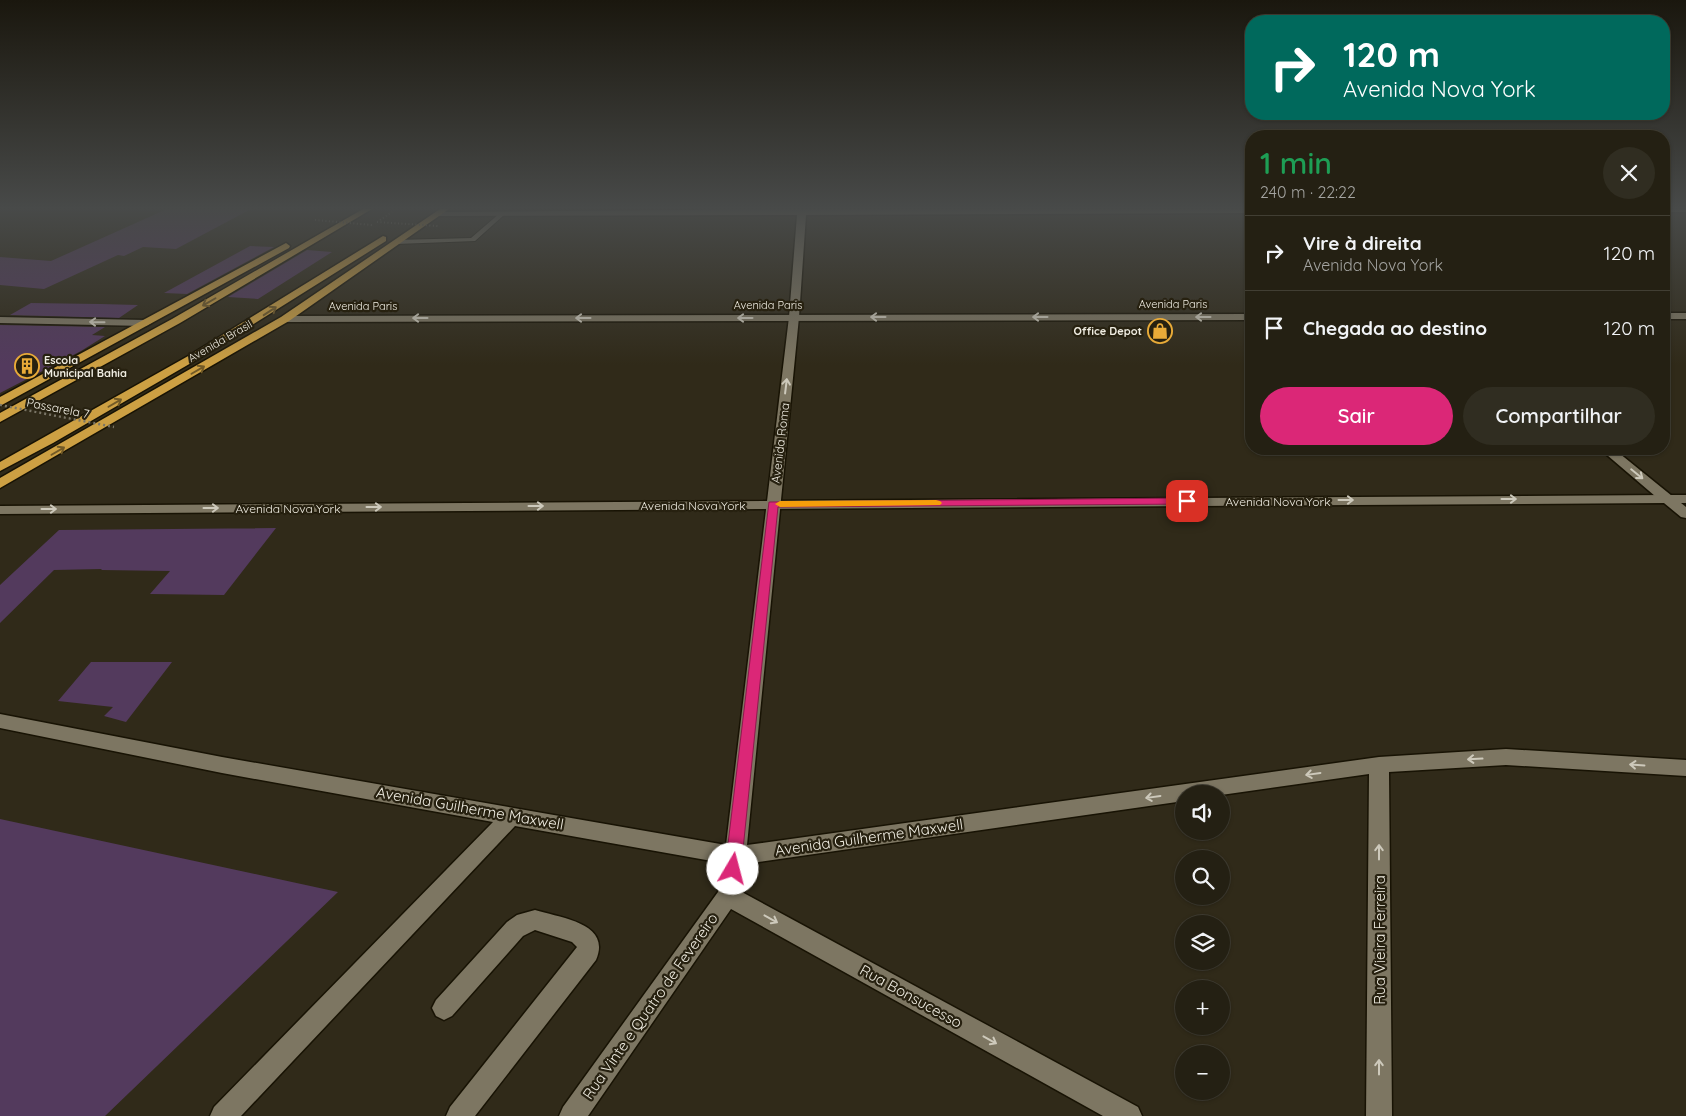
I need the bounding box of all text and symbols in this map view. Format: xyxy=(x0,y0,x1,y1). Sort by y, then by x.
text: 120 m xyxy=(1343,32,1440,76)
icon: right xyxy=(1260,35,1325,100)
text: Avenida Nova York xyxy=(1343,75,1536,103)
text: 1 min xyxy=(1260,144,1332,182)
button: close xyxy=(1603,147,1655,199)
text: 240 m · 22:22 xyxy=(1260,182,1356,202)
text: Vire à direita xyxy=(1303,231,1422,255)
icon: right xyxy=(1260,239,1288,267)
text: 120 m xyxy=(1604,241,1655,265)
text: Avenida Nova York xyxy=(1303,255,1443,275)
one-way arrow xyxy=(202,297,217,307)
street label: Avenida Paris xyxy=(1139,297,1207,311)
street label: Avenida Paris xyxy=(734,298,802,312)
street label: Avenida Paris xyxy=(329,299,397,313)
one-way arrow xyxy=(263,306,277,316)
one-way arrow xyxy=(870,312,886,322)
one-way arrow xyxy=(1032,312,1048,322)
one-way arrow xyxy=(1195,312,1211,322)
one-way arrow xyxy=(412,313,428,323)
one-way arrow xyxy=(575,313,591,323)
one-way arrow xyxy=(737,313,754,323)
icon: arrive xyxy=(1260,314,1288,342)
text: Chegada ao destino xyxy=(1303,316,1487,340)
text: 120 m xyxy=(1604,316,1655,340)
one-way arrow xyxy=(89,317,106,327)
street label: Avenida Brasil xyxy=(185,317,255,365)
shop icon: Office Depot xyxy=(1147,318,1173,344)
place label: Office Depot xyxy=(1073,324,1142,338)
building icon: Escola Municipal Bahia xyxy=(14,353,40,379)
place label: Escola Municipal Bahia xyxy=(44,353,127,380)
one-way arrow xyxy=(191,364,205,374)
one-way arrow xyxy=(781,379,791,395)
button: Sair xyxy=(1260,387,1453,445)
button: Compartilhar xyxy=(1463,387,1655,445)
street label: Passarela 7 xyxy=(25,395,91,421)
one-way arrow xyxy=(107,397,122,407)
street label: Avenida Roma xyxy=(768,402,792,484)
one-way arrow xyxy=(50,446,65,456)
one-way arrow xyxy=(1630,468,1643,479)
pin xyxy=(1166,480,1208,522)
icon: arrive xyxy=(1173,487,1201,515)
street label: Avenida Nova York xyxy=(1225,494,1331,509)
one-way arrow xyxy=(1500,494,1517,504)
one-way arrow xyxy=(1338,495,1354,505)
street label: Avenida Nova York xyxy=(640,498,746,513)
street label: Avenida Nova York xyxy=(235,501,341,516)
one-way arrow xyxy=(528,501,544,511)
one-way arrow xyxy=(365,502,381,512)
one-way arrow xyxy=(202,503,219,513)
one-way arrow xyxy=(40,504,56,514)
one-way arrow xyxy=(1467,755,1483,764)
one-way arrow xyxy=(1630,760,1646,769)
one-way arrow xyxy=(1306,769,1322,779)
street label: Avenida Guilherme Maxwell xyxy=(375,782,565,834)
map controls xyxy=(1175,785,1230,1100)
button: sound xyxy=(1175,785,1230,840)
one-way arrow xyxy=(1145,792,1161,802)
street label: Avenida Guilherme Maxwell xyxy=(774,814,964,860)
position arrow xyxy=(706,842,758,894)
one-way arrow xyxy=(1374,845,1384,861)
button: search xyxy=(1175,850,1230,905)
street label: Rua Vieira Ferreira xyxy=(1370,875,1389,1005)
street label: Rua Vinte e Quatro de Fevereiro xyxy=(578,909,722,1103)
one-way arrow xyxy=(764,914,779,924)
button: layers xyxy=(1175,915,1230,970)
street label: Rua Bonsucesso xyxy=(857,960,965,1032)
button: + xyxy=(1175,980,1230,1035)
one-way arrow xyxy=(983,1035,997,1045)
button: − xyxy=(1175,1045,1230,1100)
one-way arrow xyxy=(1374,1060,1384,1076)

